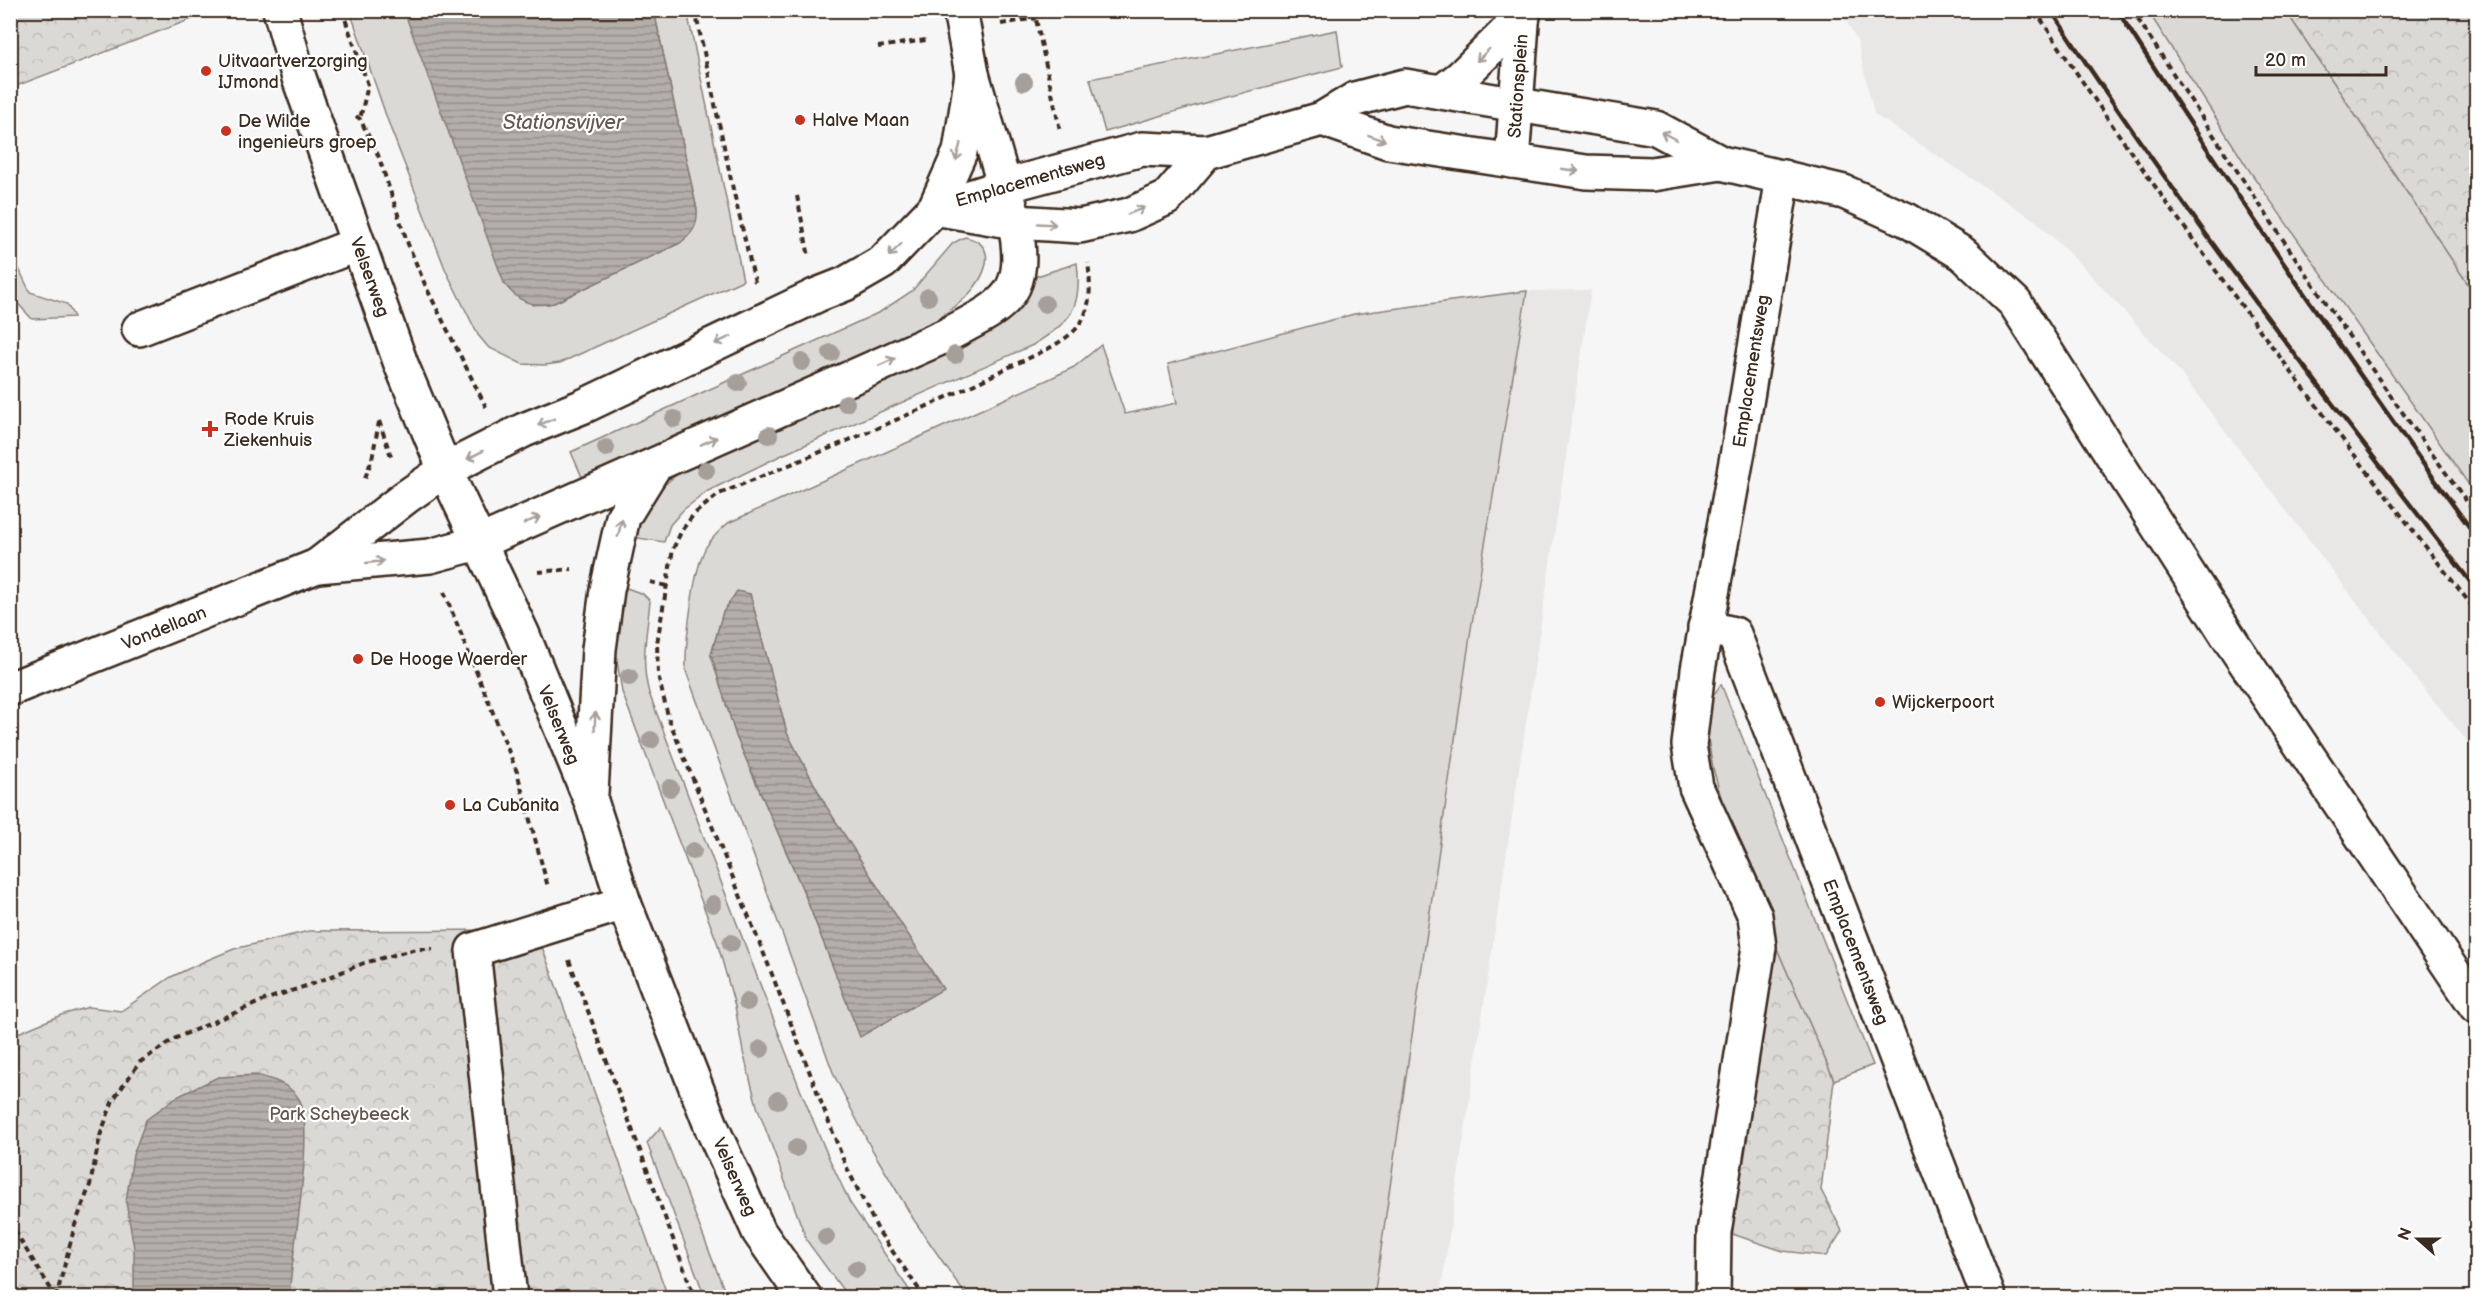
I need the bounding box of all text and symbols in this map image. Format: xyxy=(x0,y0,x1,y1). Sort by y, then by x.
street label: Stationsplein xyxy=(1504,33,1533,139)
scale bar xyxy=(2256,39,2386,77)
one-way arrow xyxy=(1476,48,1491,63)
text: 20 m xyxy=(2265,50,2306,71)
place label: Uitvaartverzorging IJmond xyxy=(218,51,368,93)
marker: Uitvaartverzorging IJmond xyxy=(199,64,213,78)
place label: Halve Maan xyxy=(812,110,909,131)
place label: De Wilde ingenieurs groep xyxy=(238,111,377,153)
water label: Stationsvijver xyxy=(503,111,625,135)
marker: Halve Maan xyxy=(793,113,807,127)
marker: De Wilde ingenieurs groep xyxy=(219,124,233,138)
one-way arrow xyxy=(1661,130,1678,142)
one-way arrow xyxy=(1367,133,1386,144)
one-way arrow xyxy=(952,142,963,161)
street label: Emplacementsweg xyxy=(953,149,1107,212)
one-way arrow xyxy=(1560,164,1579,175)
one-way arrow xyxy=(1126,205,1145,216)
one-way arrow xyxy=(1037,219,1057,230)
street label: Velserweg xyxy=(345,234,394,320)
one-way arrow xyxy=(887,243,902,257)
street label: Emplacementsweg xyxy=(1729,293,1774,449)
one-way arrow xyxy=(715,335,733,347)
one-way arrow xyxy=(877,356,896,367)
place label: Rode Kruis Ziekenhuis xyxy=(223,409,314,451)
one-way arrow xyxy=(537,417,556,428)
marker: Rode Kruis Ziekenhuis xyxy=(201,420,219,438)
one-way arrow xyxy=(699,435,718,446)
one-way arrow xyxy=(466,450,484,461)
one-way arrow xyxy=(522,514,540,525)
one-way arrow xyxy=(615,519,626,538)
one-way arrow xyxy=(365,556,385,567)
street label: Vondellaan xyxy=(119,602,210,655)
place label: De Hooge Waerder xyxy=(370,649,528,670)
marker: De Hooge Waerder xyxy=(351,652,365,666)
street label: Velserweg xyxy=(533,683,584,768)
place label: Wijckerpoort xyxy=(1892,692,1995,713)
marker: Wijckerpoort xyxy=(1873,695,1887,709)
one-way arrow xyxy=(589,712,600,732)
place label: La Cubanita xyxy=(462,795,560,816)
marker: La Cubanita xyxy=(443,798,457,812)
street label: Emplacementsweg xyxy=(1818,876,1893,1028)
park label: Park Scheybeeck xyxy=(269,1104,409,1125)
street label: Velserweg xyxy=(708,1135,761,1220)
north arrow xyxy=(2388,1209,2448,1269)
text: N xyxy=(2394,1225,2416,1243)

